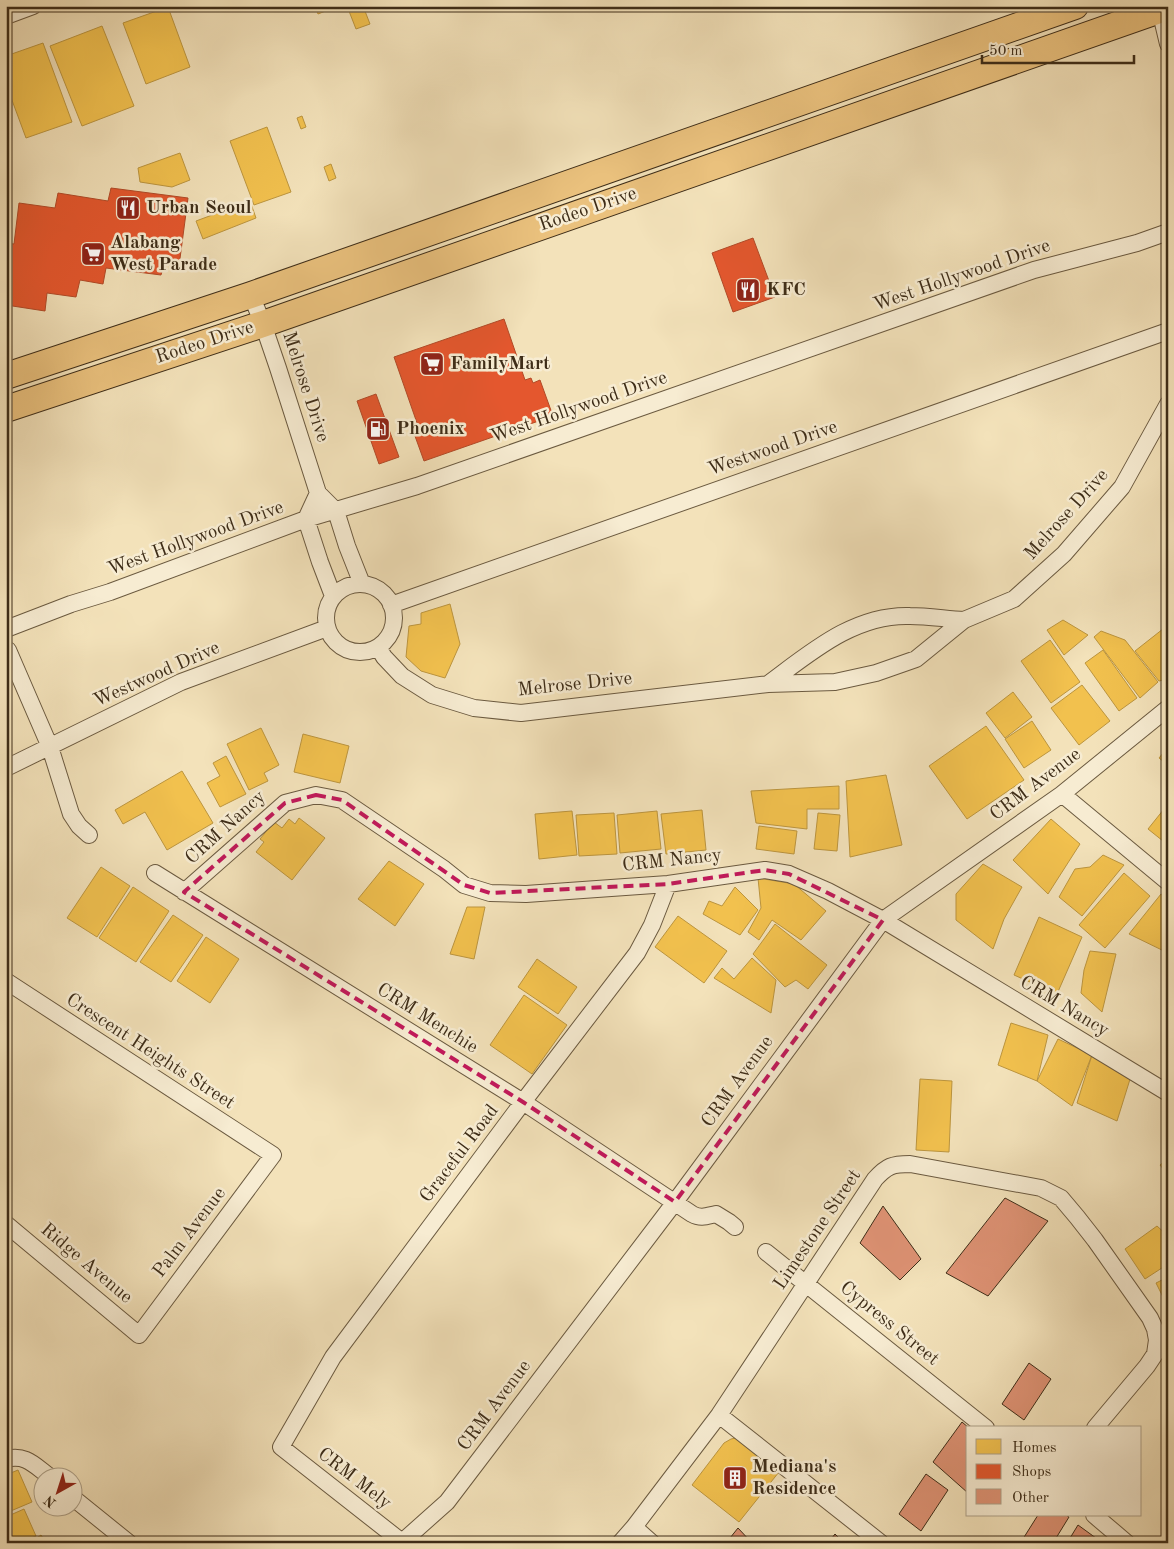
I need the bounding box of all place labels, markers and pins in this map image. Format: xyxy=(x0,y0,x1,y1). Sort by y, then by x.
restaurant icon: Urban Seoul xyxy=(115,195,141,221)
place label: Urban Seoul xyxy=(146,199,252,218)
place label: Alabang West Parade xyxy=(110,234,217,275)
supermarket icon: Alabang West Parade xyxy=(80,241,106,267)
restaurant icon: KFC xyxy=(735,277,761,303)
place label: KFC xyxy=(766,281,806,300)
supermarket icon: FamilyMart xyxy=(419,351,445,377)
place label: FamilyMart xyxy=(450,355,550,374)
fuel station icon: Phoenix xyxy=(365,416,391,442)
place label: Phoenix xyxy=(396,420,465,439)
place label: Mediana's Residence xyxy=(752,1458,836,1499)
building icon: Mediana's Residence xyxy=(722,1465,748,1491)

